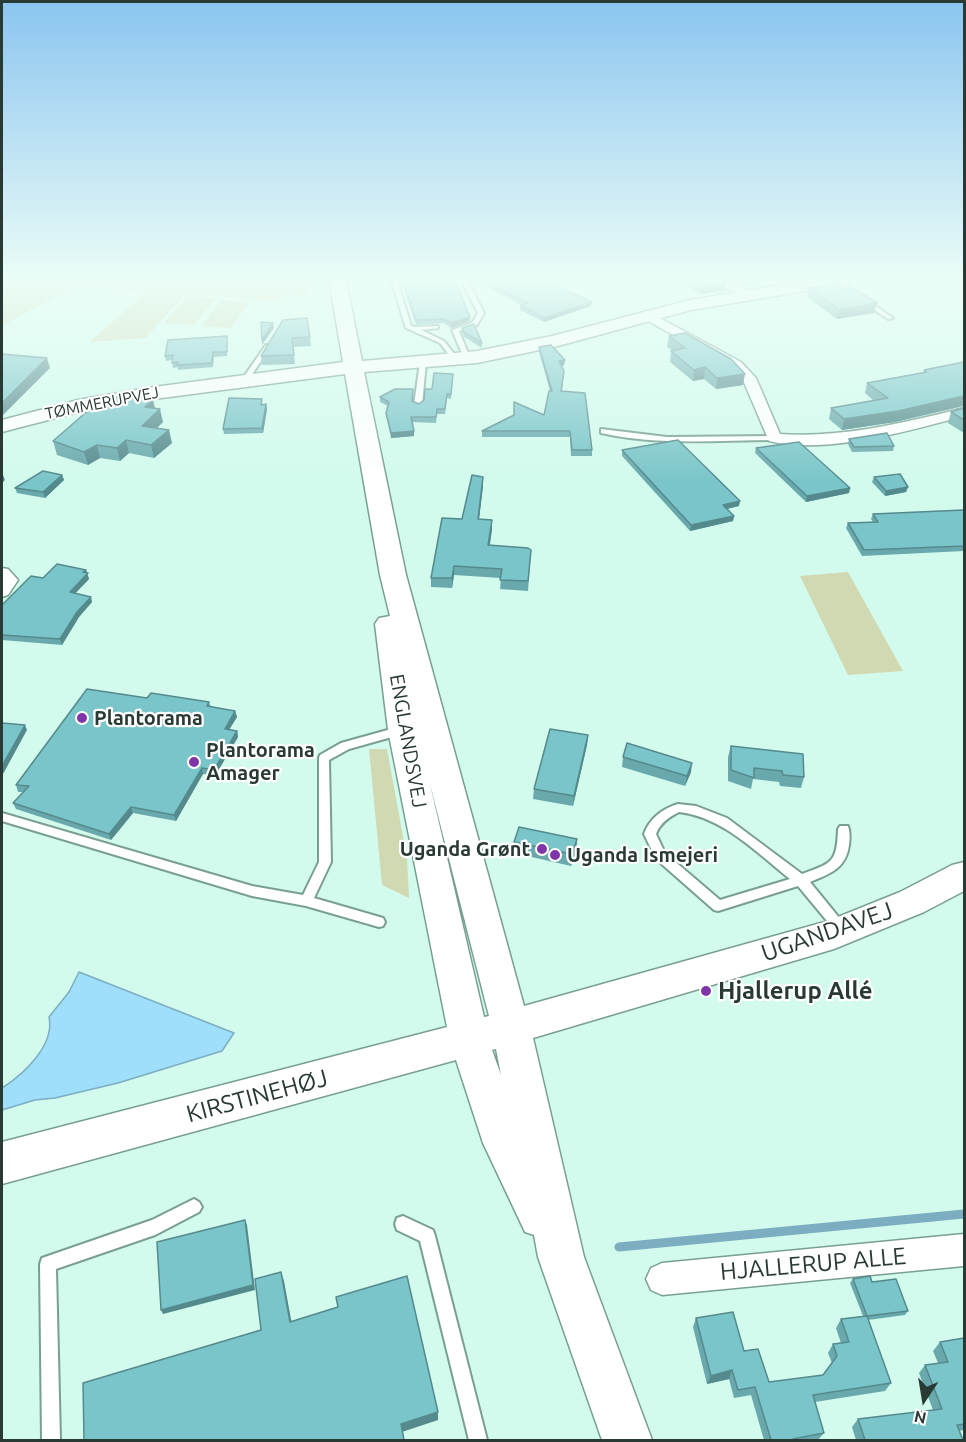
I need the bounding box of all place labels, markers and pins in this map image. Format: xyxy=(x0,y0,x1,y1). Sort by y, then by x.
place label: Plantorama xyxy=(94,706,203,730)
marker: Plantorama xyxy=(75,711,89,725)
place label: Plantorama Amager xyxy=(206,738,315,785)
marker: Plantorama Amager xyxy=(187,755,201,769)
place label: Uganda Grønt xyxy=(400,837,530,861)
marker: Uganda Grønt xyxy=(535,842,549,856)
place label: Uganda Ismejeri xyxy=(567,843,718,867)
marker: Uganda Ismejeri xyxy=(548,848,562,862)
place label: Hjallerup Allé xyxy=(718,977,873,1005)
marker: Hjallerup Allé xyxy=(699,984,713,998)

